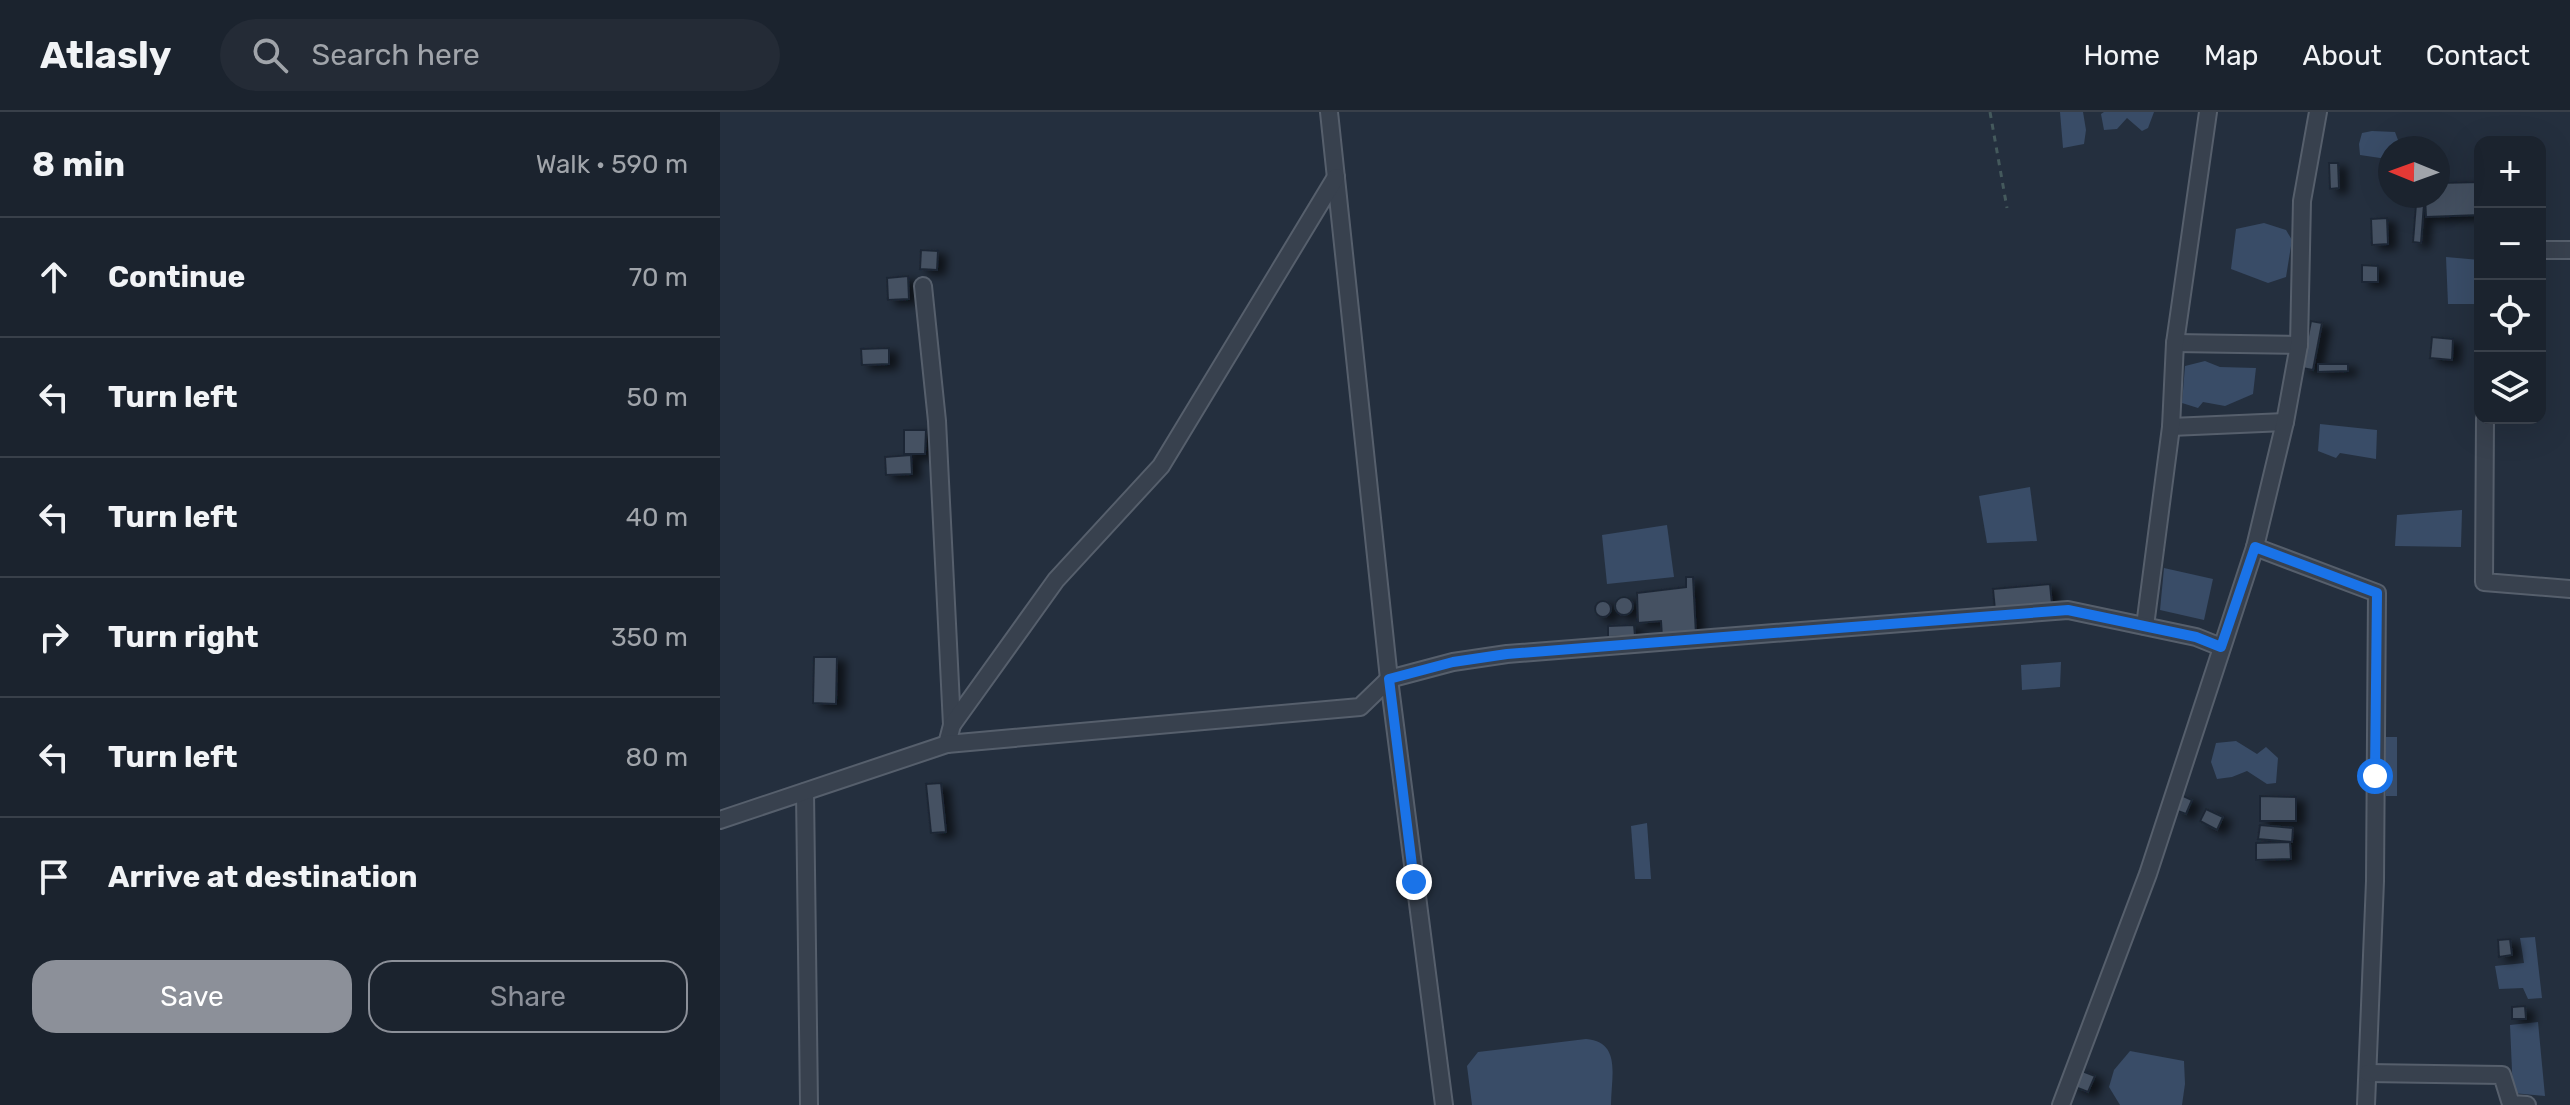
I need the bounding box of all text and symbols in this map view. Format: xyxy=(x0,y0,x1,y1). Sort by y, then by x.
search box xyxy=(220,19,780,91)
text: Atlasly xyxy=(40,32,172,78)
icon: search xyxy=(248,33,292,77)
text: Search here xyxy=(312,37,480,73)
text: Home xyxy=(2083,39,2160,72)
text: Map xyxy=(2204,39,2258,72)
text: About xyxy=(2302,39,2382,72)
text: Contact xyxy=(2426,39,2530,72)
north arrow xyxy=(2378,136,2450,208)
map controls xyxy=(2474,136,2546,424)
button: + xyxy=(2474,136,2546,208)
text: 8 min xyxy=(32,144,125,185)
text: Walk · 590 m xyxy=(536,149,688,180)
button: − xyxy=(2474,208,2546,280)
icon: ahead xyxy=(32,255,76,299)
text: Continue xyxy=(108,259,245,295)
text: 70 m xyxy=(629,262,688,293)
button: locate xyxy=(2474,280,2546,352)
button: layers xyxy=(2474,352,2546,424)
icon: left xyxy=(32,375,76,419)
text: Turn left xyxy=(108,379,238,415)
text: 50 m xyxy=(627,382,688,413)
icon: left xyxy=(32,495,76,539)
text: Turn left xyxy=(108,499,238,535)
text: 40 m xyxy=(626,502,688,533)
icon: right xyxy=(32,615,76,659)
text: Turn right xyxy=(108,619,259,655)
text: 350 m xyxy=(611,622,688,653)
icon: left xyxy=(32,735,76,779)
text: Turn left xyxy=(108,739,238,775)
text: 80 m xyxy=(625,742,688,773)
route start xyxy=(2357,758,2393,794)
icon: arrive xyxy=(32,855,76,899)
text: Arrive at destination xyxy=(108,859,418,895)
route end xyxy=(1396,864,1432,900)
button: Save xyxy=(32,960,352,1033)
button: Share xyxy=(368,960,688,1033)

